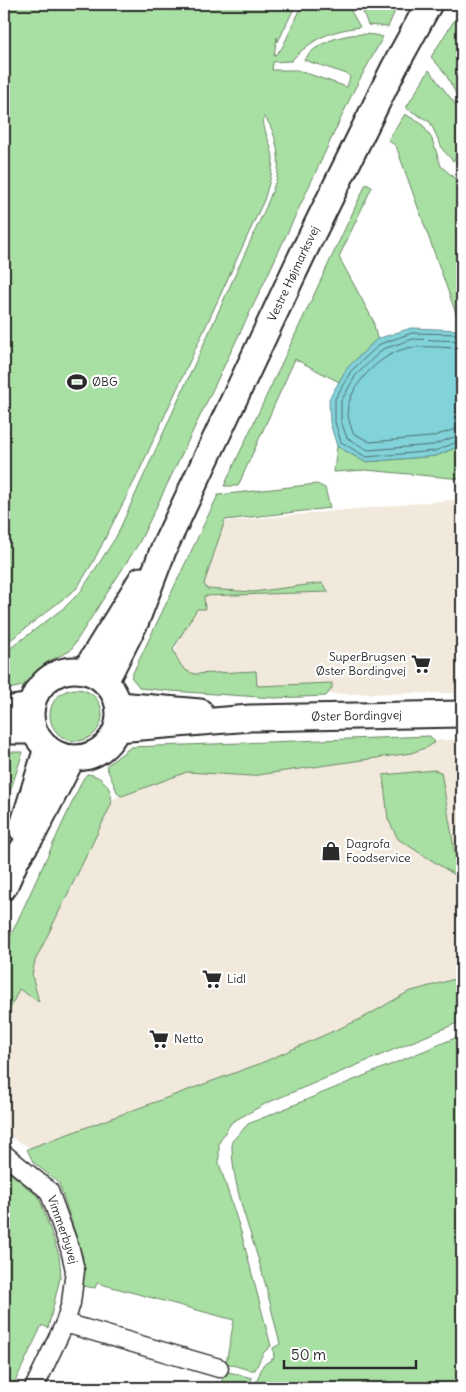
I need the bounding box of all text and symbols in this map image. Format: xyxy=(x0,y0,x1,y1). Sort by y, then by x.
street label: Vestre Højmarksvej xyxy=(264,223,322,324)
sports icon: ØBG xyxy=(66,371,88,393)
place label: ØBG xyxy=(92,374,118,389)
place label: SuperBrugsen Øster Bordingvej xyxy=(316,649,406,678)
supermarket icon: SuperBrugsen Øster Bordingvej xyxy=(410,653,432,675)
street label: Øster Bordingvej xyxy=(311,707,402,724)
place label: Dagrofa Foodservice xyxy=(346,836,411,865)
shop icon: Dagrofa Foodservice xyxy=(320,840,342,862)
supermarket icon: Lidl xyxy=(201,968,223,990)
place label: Lidl xyxy=(227,971,246,986)
supermarket icon: Netto xyxy=(148,1028,170,1050)
place label: Netto xyxy=(174,1031,204,1046)
street label: Vimmerbyvej xyxy=(44,1194,81,1265)
scale bar xyxy=(284,1337,416,1369)
text: 50 m xyxy=(291,1345,326,1364)

